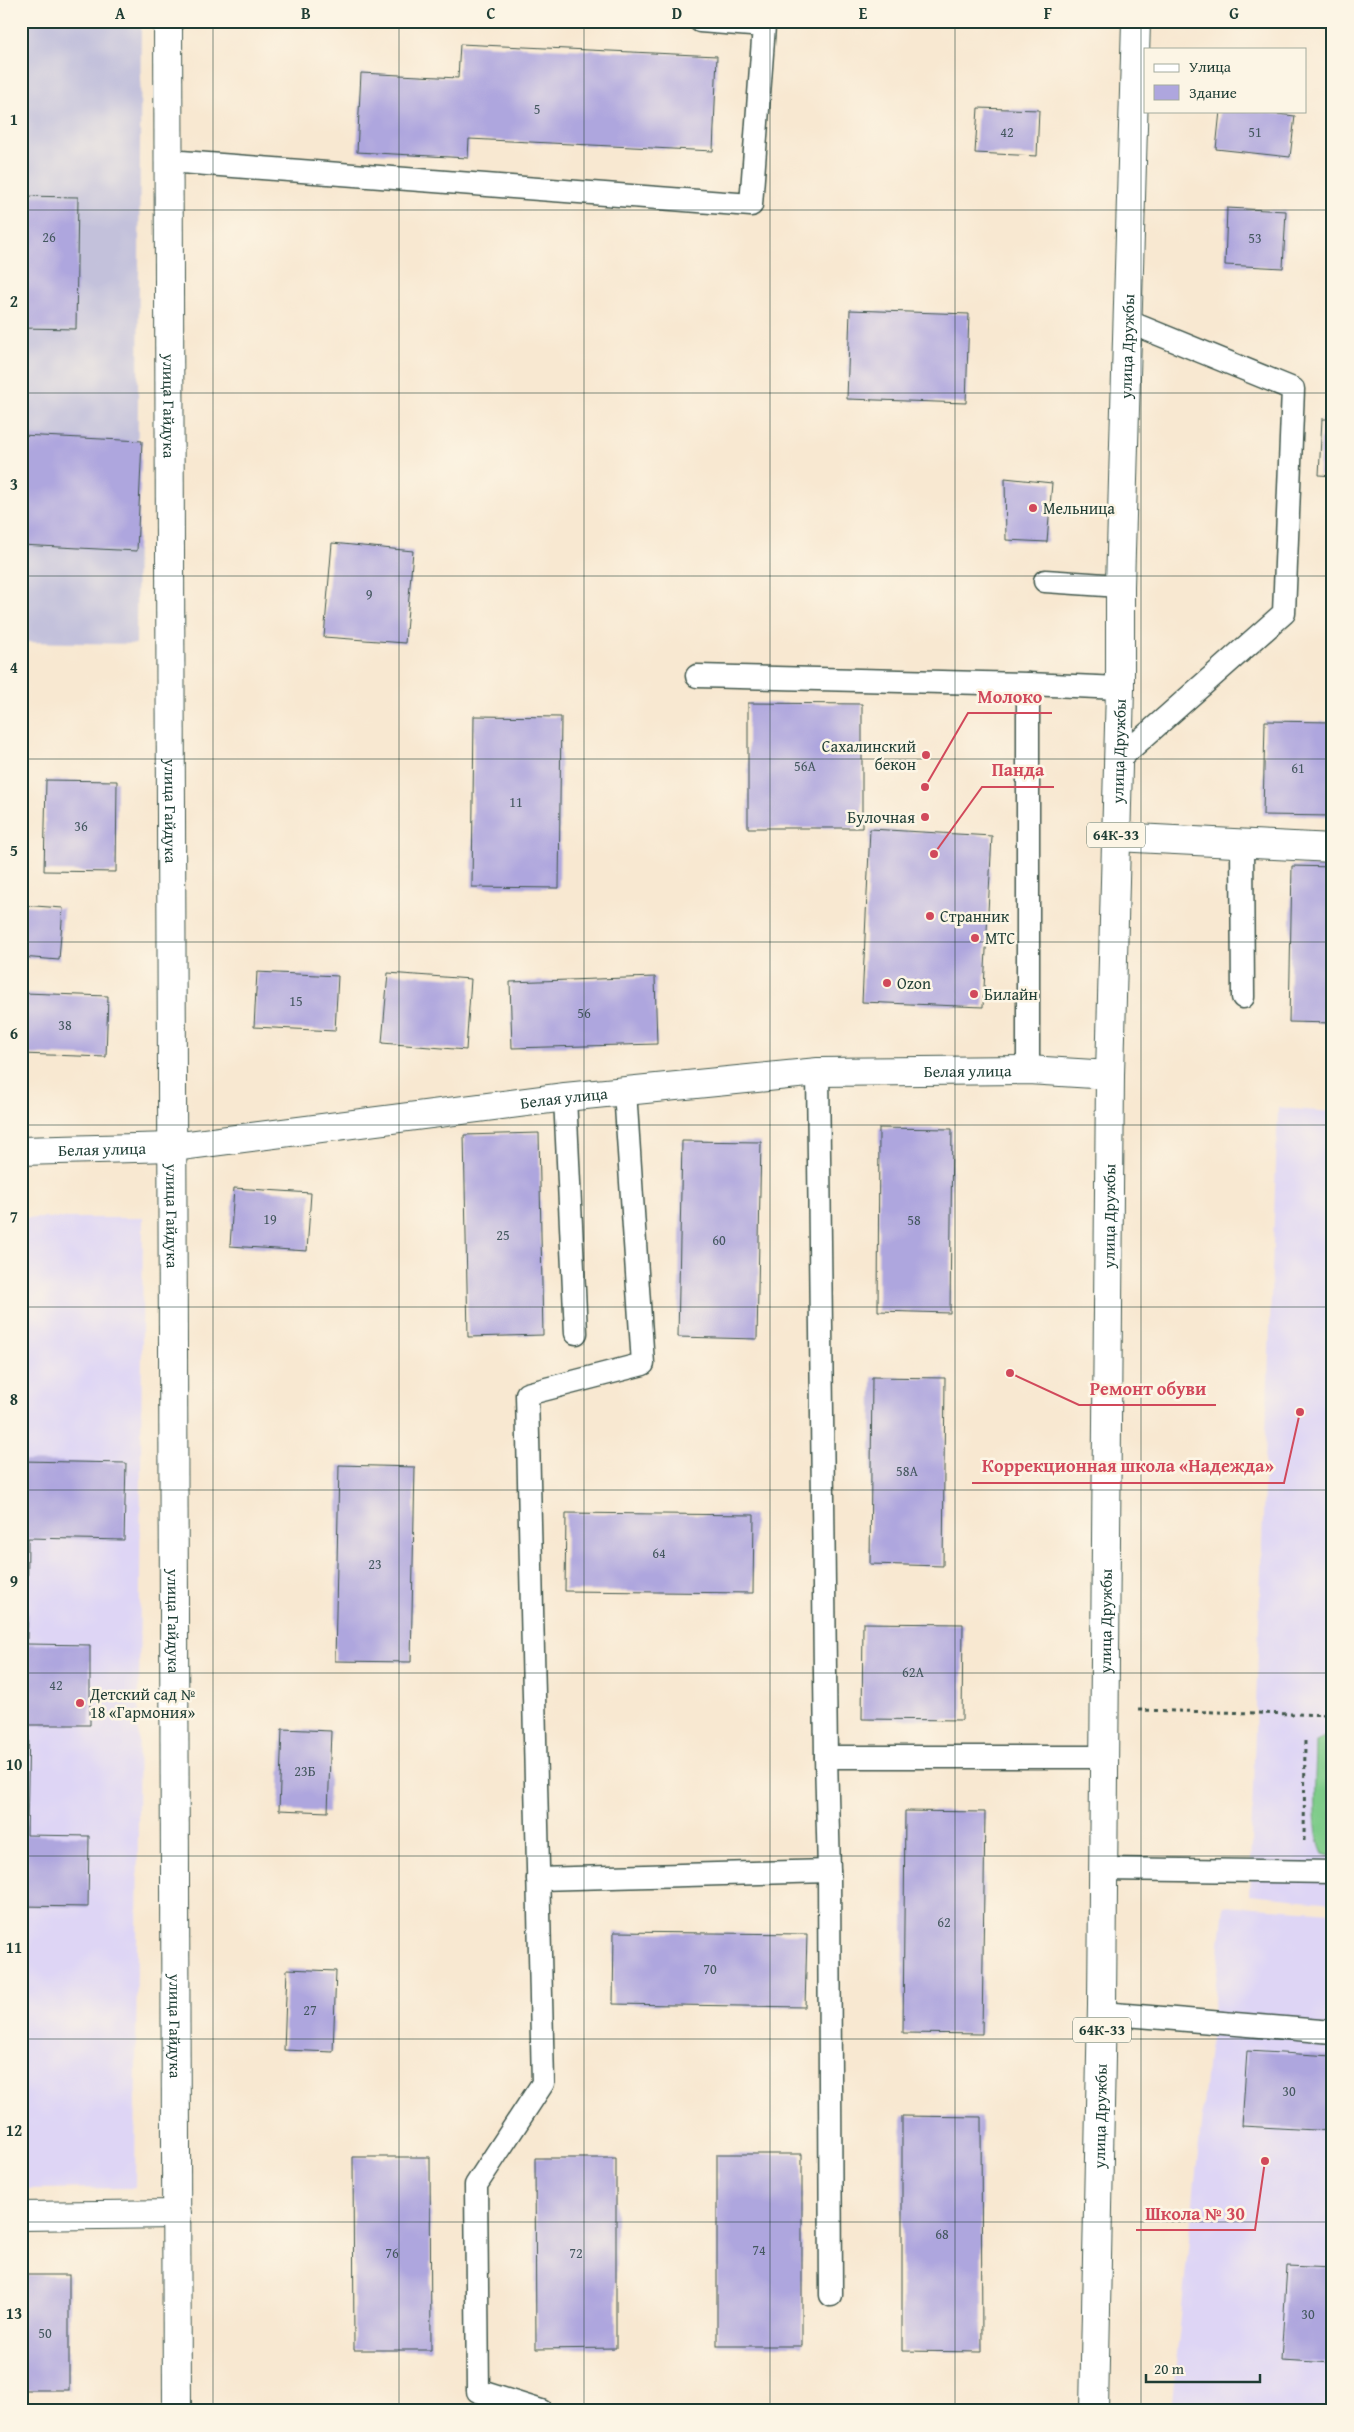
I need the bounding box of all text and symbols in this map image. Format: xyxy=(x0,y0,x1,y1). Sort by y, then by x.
text: A xyxy=(115,1,126,25)
text: B xyxy=(301,1,311,25)
text: C xyxy=(486,1,496,25)
text: D xyxy=(672,1,682,25)
text: E xyxy=(859,1,868,25)
text: F xyxy=(1044,1,1052,25)
text: G xyxy=(1229,1,1239,25)
legend xyxy=(1144,48,1306,112)
text: Улица xyxy=(1189,56,1232,77)
text: Здание xyxy=(1189,82,1237,103)
house number: 5 xyxy=(534,99,540,119)
text: 1 xyxy=(10,107,18,131)
house number: 42 xyxy=(1000,122,1014,142)
house number: 51 xyxy=(1248,122,1262,142)
house number: 26 xyxy=(42,227,56,247)
house number: 53 xyxy=(1248,228,1262,248)
text: 2 xyxy=(10,289,18,313)
street label: улица Дружбы xyxy=(1113,294,1140,400)
street label: улица Гайдука xyxy=(157,353,182,459)
text: 3 xyxy=(10,472,18,496)
place label: Мельница xyxy=(1043,496,1115,520)
marker: Мельница xyxy=(1027,502,1039,514)
house number: 9 xyxy=(366,584,373,604)
text: 4 xyxy=(10,655,18,679)
callout: Молоко xyxy=(968,680,1052,713)
text: Молоко xyxy=(978,683,1043,710)
street label: улица Дружбы xyxy=(1105,698,1132,805)
place label: Сахалинский бекон xyxy=(822,734,916,776)
marker: Сахалинский бекон xyxy=(920,749,932,761)
callout: Панда xyxy=(982,754,1054,787)
house number: 56А xyxy=(794,756,816,776)
text: Панда xyxy=(992,756,1045,783)
street label: улица Гайдука xyxy=(159,758,183,864)
house number: 61 xyxy=(1291,758,1305,778)
house number: 11 xyxy=(509,792,523,812)
place label: Булочная xyxy=(847,805,915,829)
marker: Булочная xyxy=(919,811,931,823)
house number: 36 xyxy=(74,816,88,836)
road number: 64К-33 xyxy=(1087,822,1145,848)
text: 5 xyxy=(10,838,18,862)
place label: Странник xyxy=(940,904,1010,928)
marker: Странник xyxy=(924,910,936,922)
place label: МТС xyxy=(985,926,1016,950)
marker: МТС xyxy=(969,932,981,944)
place label: Ozon xyxy=(897,971,931,995)
marker: Ozon xyxy=(881,977,893,989)
place label: Билайн xyxy=(984,982,1038,1006)
marker: Билайн xyxy=(968,988,980,1000)
house number: 15 xyxy=(289,991,303,1011)
house number: 56 xyxy=(577,1003,591,1023)
house number: 38 xyxy=(58,1015,72,1035)
text: 6 xyxy=(10,1021,18,1045)
street label: Белая улица xyxy=(923,1058,1012,1083)
street label: Белая улица xyxy=(519,1081,609,1115)
street label: Белая улица xyxy=(58,1136,147,1162)
street label: улица Гайдука xyxy=(160,1163,185,1269)
street label: улица Дружбы xyxy=(1096,1164,1121,1270)
text: 7 xyxy=(10,1204,18,1228)
house number: 19 xyxy=(263,1209,277,1229)
house number: 58 xyxy=(907,1210,921,1230)
house number: 25 xyxy=(496,1225,510,1245)
house number: 60 xyxy=(712,1230,726,1250)
callout: Ремонт обуви xyxy=(1079,1372,1216,1405)
text: Ремонт обуви xyxy=(1090,1375,1206,1402)
text: 8 xyxy=(10,1387,18,1411)
callout: Коррекционная школа «Надежда» xyxy=(972,1450,1284,1483)
text: Коррекционная школа «Надежда» xyxy=(982,1452,1274,1479)
house number: 58А xyxy=(896,1461,918,1481)
house number: 64 xyxy=(652,1543,666,1563)
house number: 23 xyxy=(368,1554,382,1574)
street label: улица Гайдука xyxy=(162,1568,186,1674)
text: 9 xyxy=(10,1569,18,1593)
street label: улица Дружбы xyxy=(1093,1569,1118,1675)
house number: 62А xyxy=(902,1662,924,1682)
house number: 42 xyxy=(49,1675,63,1695)
place label: Детский сад № 18 «Гармония» xyxy=(89,1682,196,1724)
marker: Детский сад № 18 «Гармония» xyxy=(74,1697,86,1709)
text: 10 xyxy=(6,1752,22,1776)
house number: 23Б xyxy=(294,1761,316,1781)
house number: 62 xyxy=(937,1912,951,1932)
text: 11 xyxy=(6,1935,22,1959)
house number: 70 xyxy=(703,1959,717,1979)
street label: улица Гайдука xyxy=(163,1973,188,2079)
house number: 27 xyxy=(303,2000,317,2020)
road number: 64К-33 xyxy=(1073,2018,1131,2042)
street label: улица Дружбы xyxy=(1087,2063,1113,2170)
house number: 30 xyxy=(1282,2081,1296,2101)
text: 12 xyxy=(6,2118,22,2142)
callout: Школа № 30 xyxy=(1136,2197,1255,2230)
text: Школа № 30 xyxy=(1145,2200,1245,2227)
house number: 68 xyxy=(935,2224,949,2244)
house number: 74 xyxy=(752,2240,766,2260)
house number: 76 xyxy=(385,2243,399,2263)
house number: 72 xyxy=(569,2243,583,2263)
text: 13 xyxy=(6,2301,22,2325)
house number: 30 xyxy=(1301,2304,1315,2324)
house number: 50 xyxy=(38,2323,52,2343)
scale bar xyxy=(1146,2352,1260,2384)
text: 20 m xyxy=(1154,2358,1185,2379)

